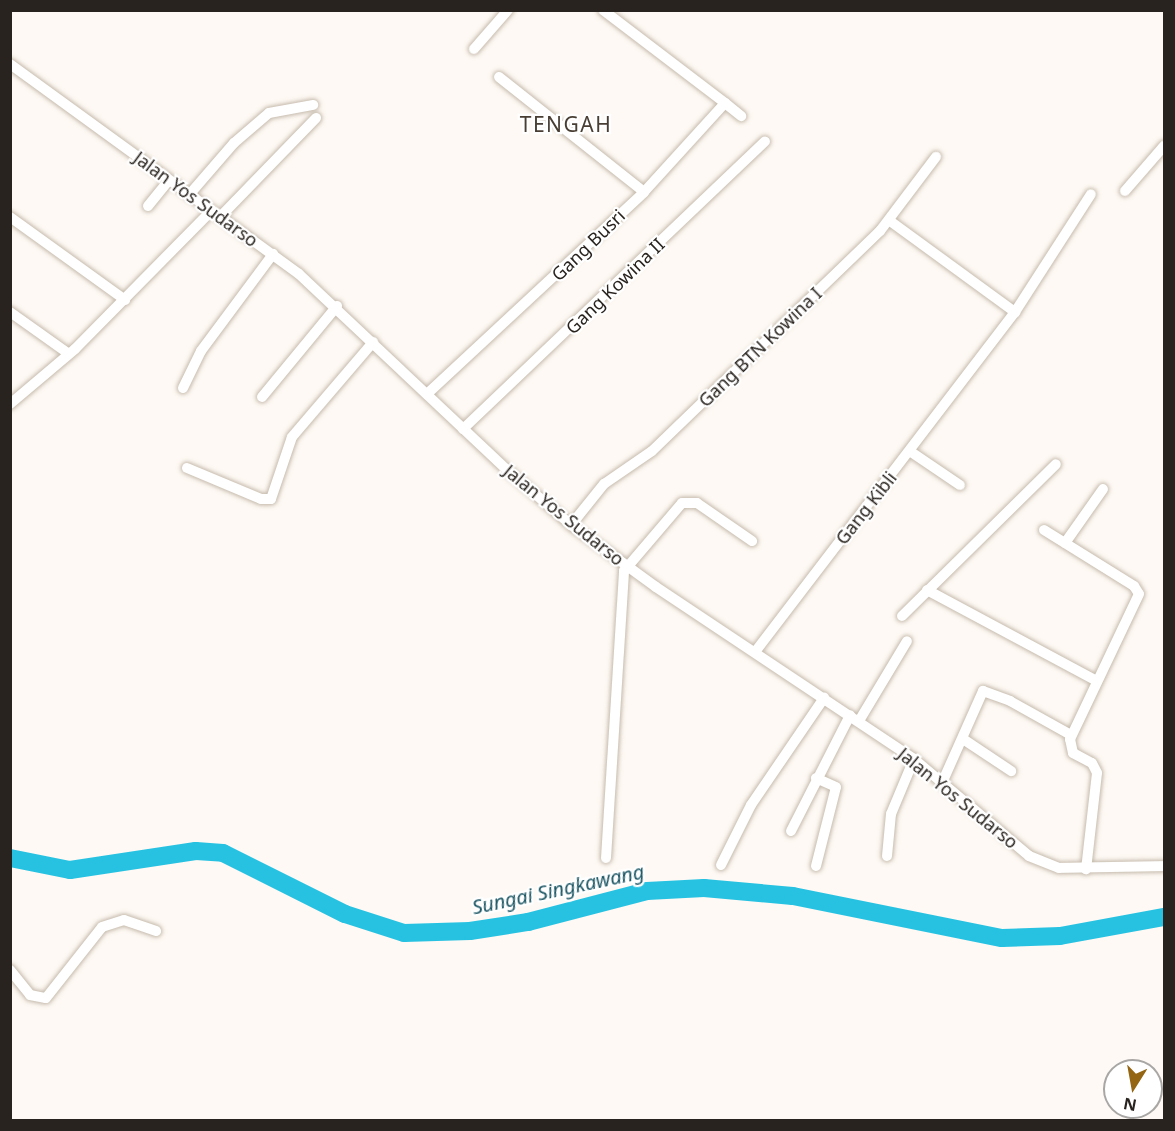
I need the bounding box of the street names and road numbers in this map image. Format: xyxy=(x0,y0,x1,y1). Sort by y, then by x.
street label: Jalan Yos Sudarso xyxy=(130,147,262,251)
street label: Gang Busri xyxy=(547,205,629,285)
street label: Gang Kowina II xyxy=(561,234,669,338)
street label: Gang BTN Kowina I xyxy=(694,283,826,411)
street label: Jalan Yos Sudarso xyxy=(500,460,628,570)
street label: Gang Kibli xyxy=(831,467,901,549)
street label: Jalan Yos Sudarso xyxy=(894,743,1022,853)

